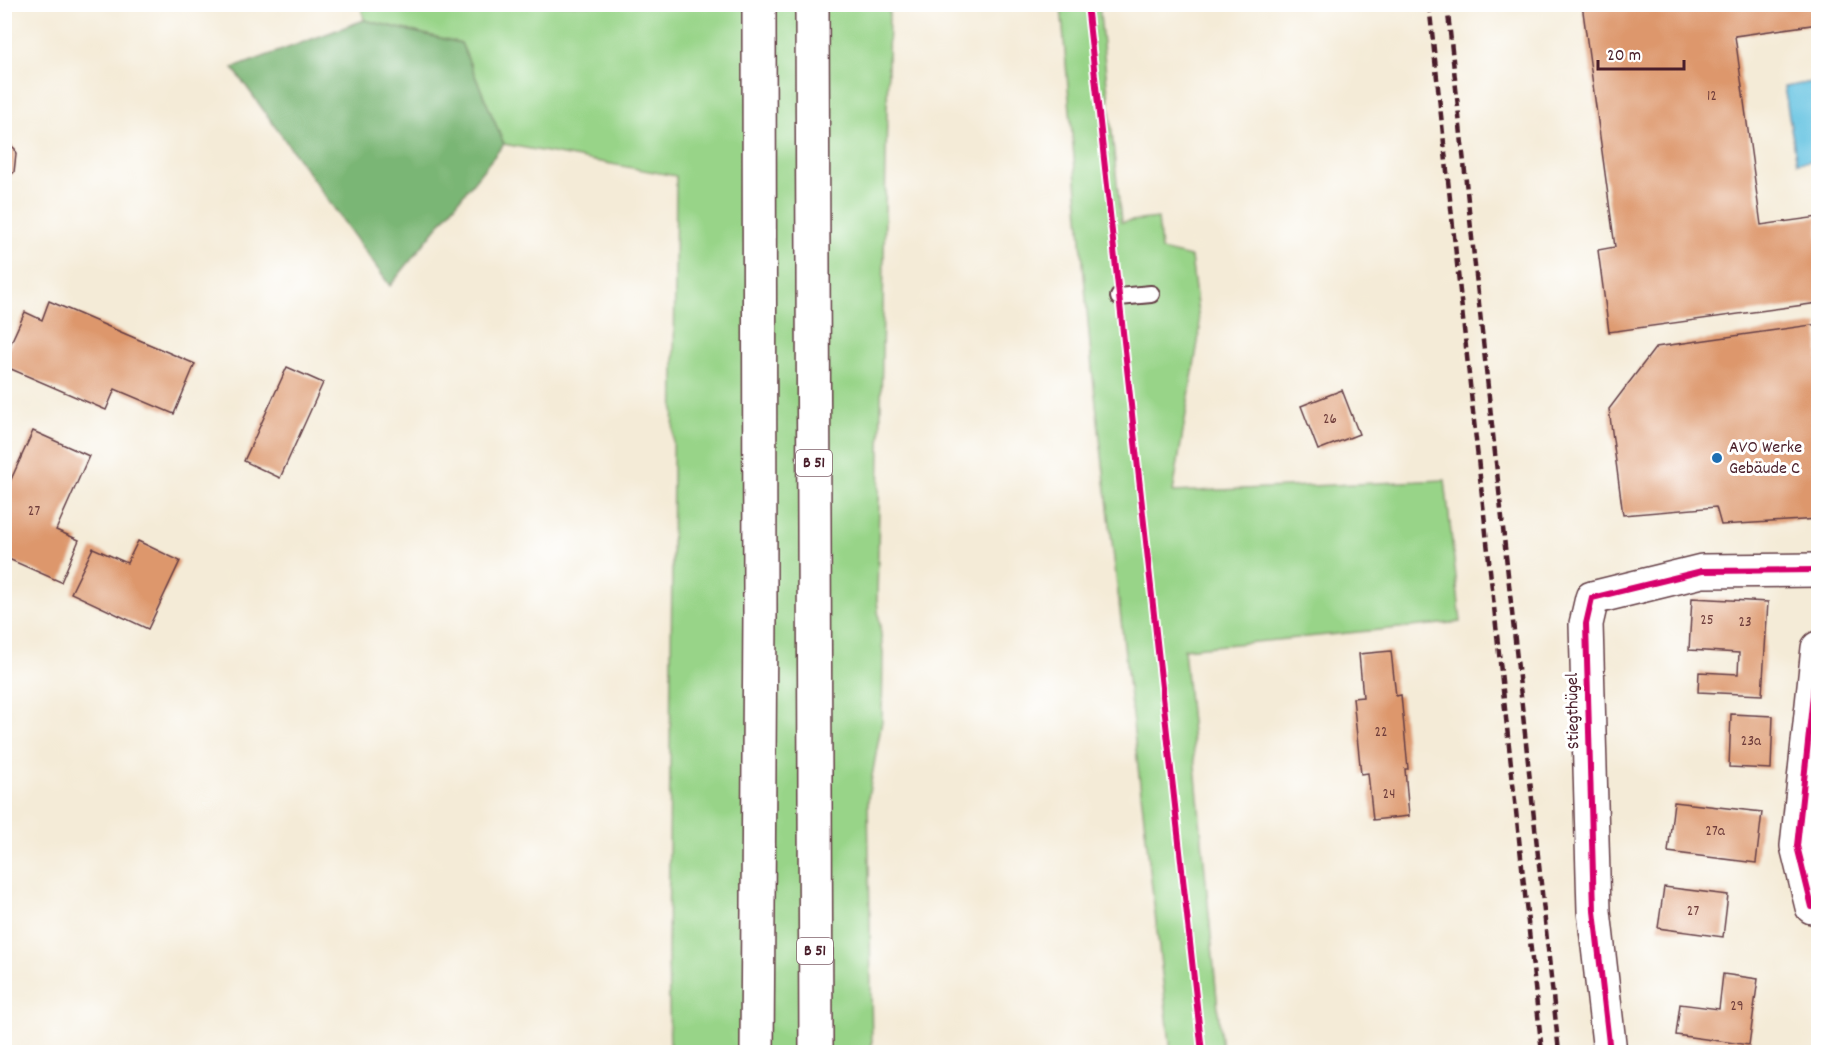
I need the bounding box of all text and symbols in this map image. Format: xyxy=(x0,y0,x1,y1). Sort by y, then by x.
scale bar xyxy=(1598,33,1684,71)
text: 20 m xyxy=(1607,44,1641,69)
house number: 12 xyxy=(1707,86,1717,108)
house number: 26 xyxy=(1323,409,1337,431)
place label: AVO Werke Gebäude C xyxy=(1729,436,1802,482)
road number: B 51 xyxy=(796,450,832,476)
marker: AVO Werke Gebäude C xyxy=(1710,451,1724,465)
house number: 27 xyxy=(28,501,40,523)
house number: 25 xyxy=(1700,610,1714,632)
house number: 23 xyxy=(1738,612,1752,634)
street label: Stiegthügel xyxy=(1561,672,1587,749)
house number: 22 xyxy=(1374,722,1388,744)
house number: 23a xyxy=(1741,731,1762,753)
house number: 24 xyxy=(1383,784,1395,806)
house number: 27a xyxy=(1705,821,1726,843)
house number: 27 xyxy=(1687,901,1699,923)
road number: B 51 xyxy=(797,938,833,964)
house number: 29 xyxy=(1730,996,1744,1018)

